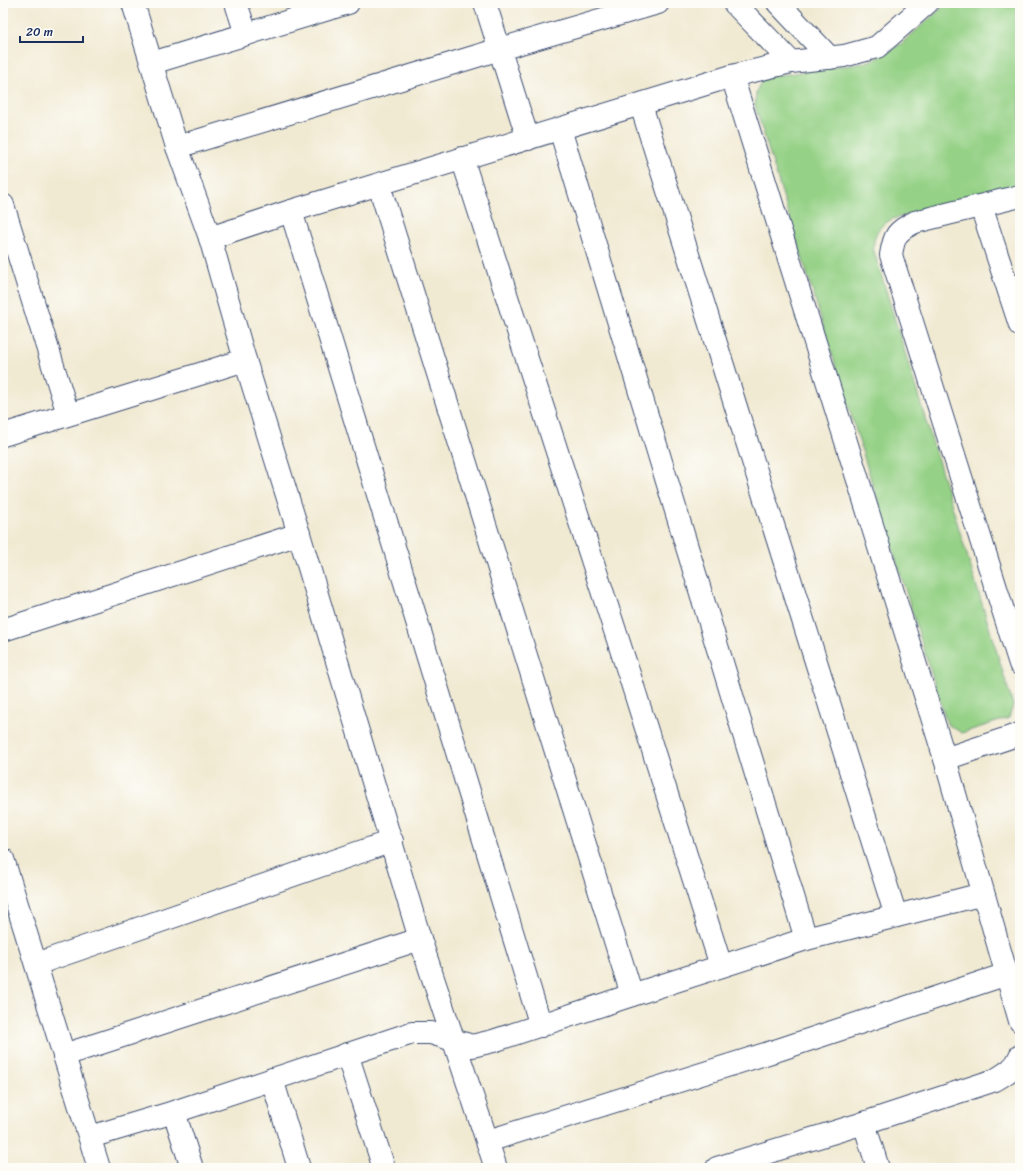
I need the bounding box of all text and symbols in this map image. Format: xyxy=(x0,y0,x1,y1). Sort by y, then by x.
scale bar xyxy=(20,18,83,44)
text: 20 m xyxy=(26,21,53,43)

